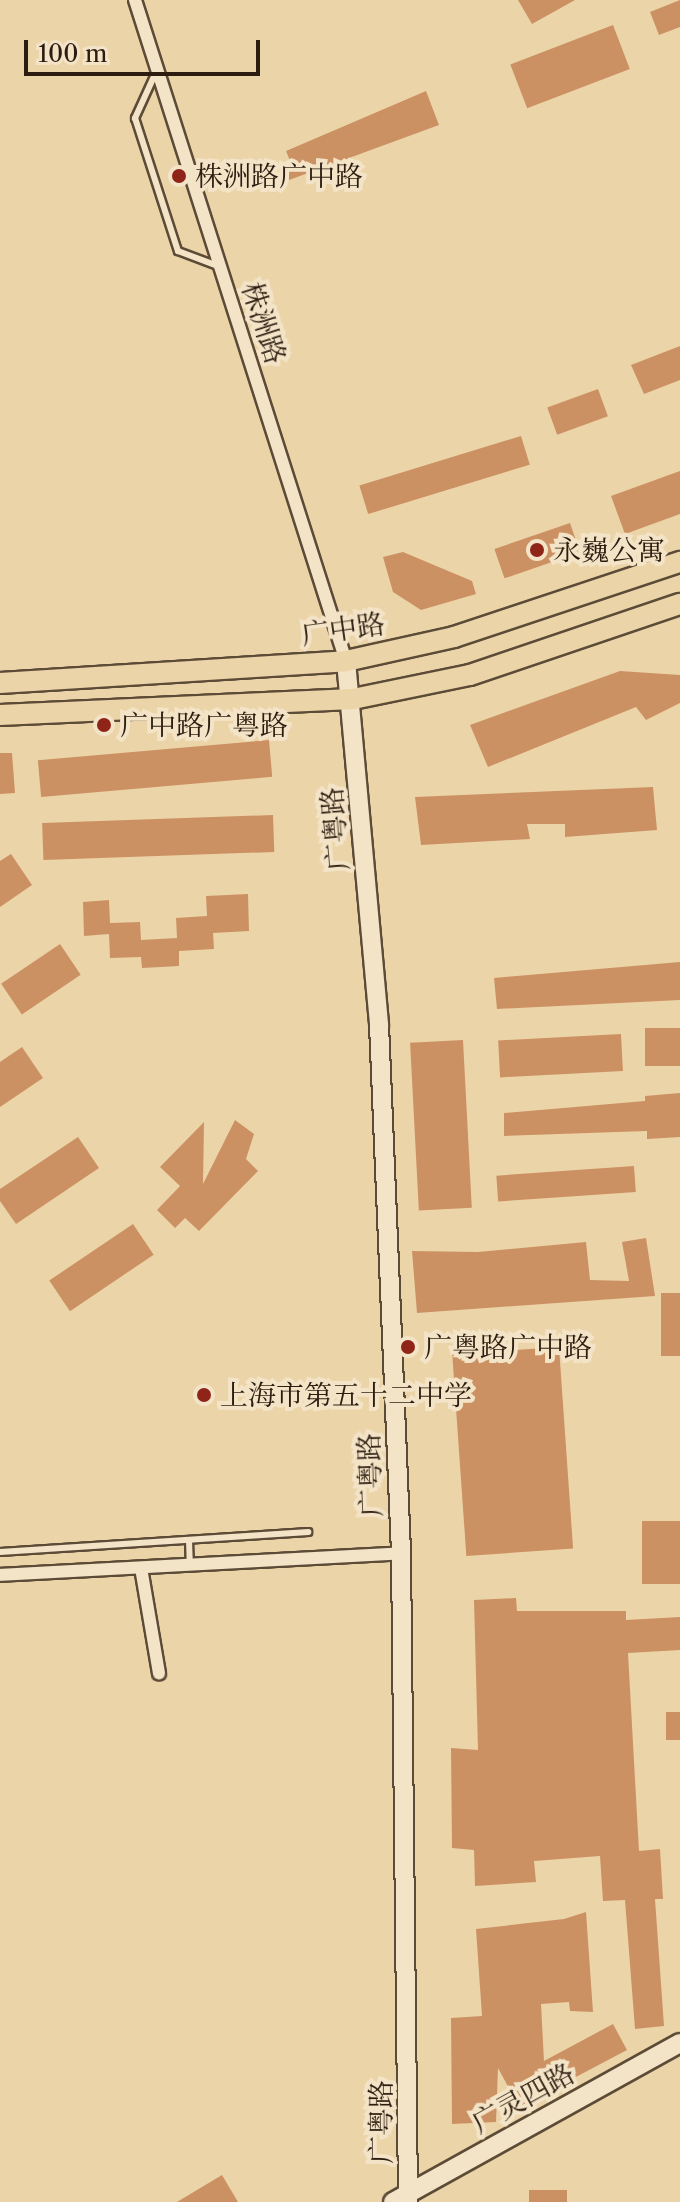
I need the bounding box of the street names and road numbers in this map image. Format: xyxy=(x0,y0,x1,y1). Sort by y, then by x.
street label: 株洲路 xyxy=(235,278,293,368)
street label: 广中路 xyxy=(299,607,387,651)
street label: 广粤路 xyxy=(315,786,355,872)
street label: 广粤路 xyxy=(352,1432,388,1518)
street label: 广灵四路 xyxy=(466,2056,580,2140)
street label: 广粤路 xyxy=(364,2080,398,2164)

